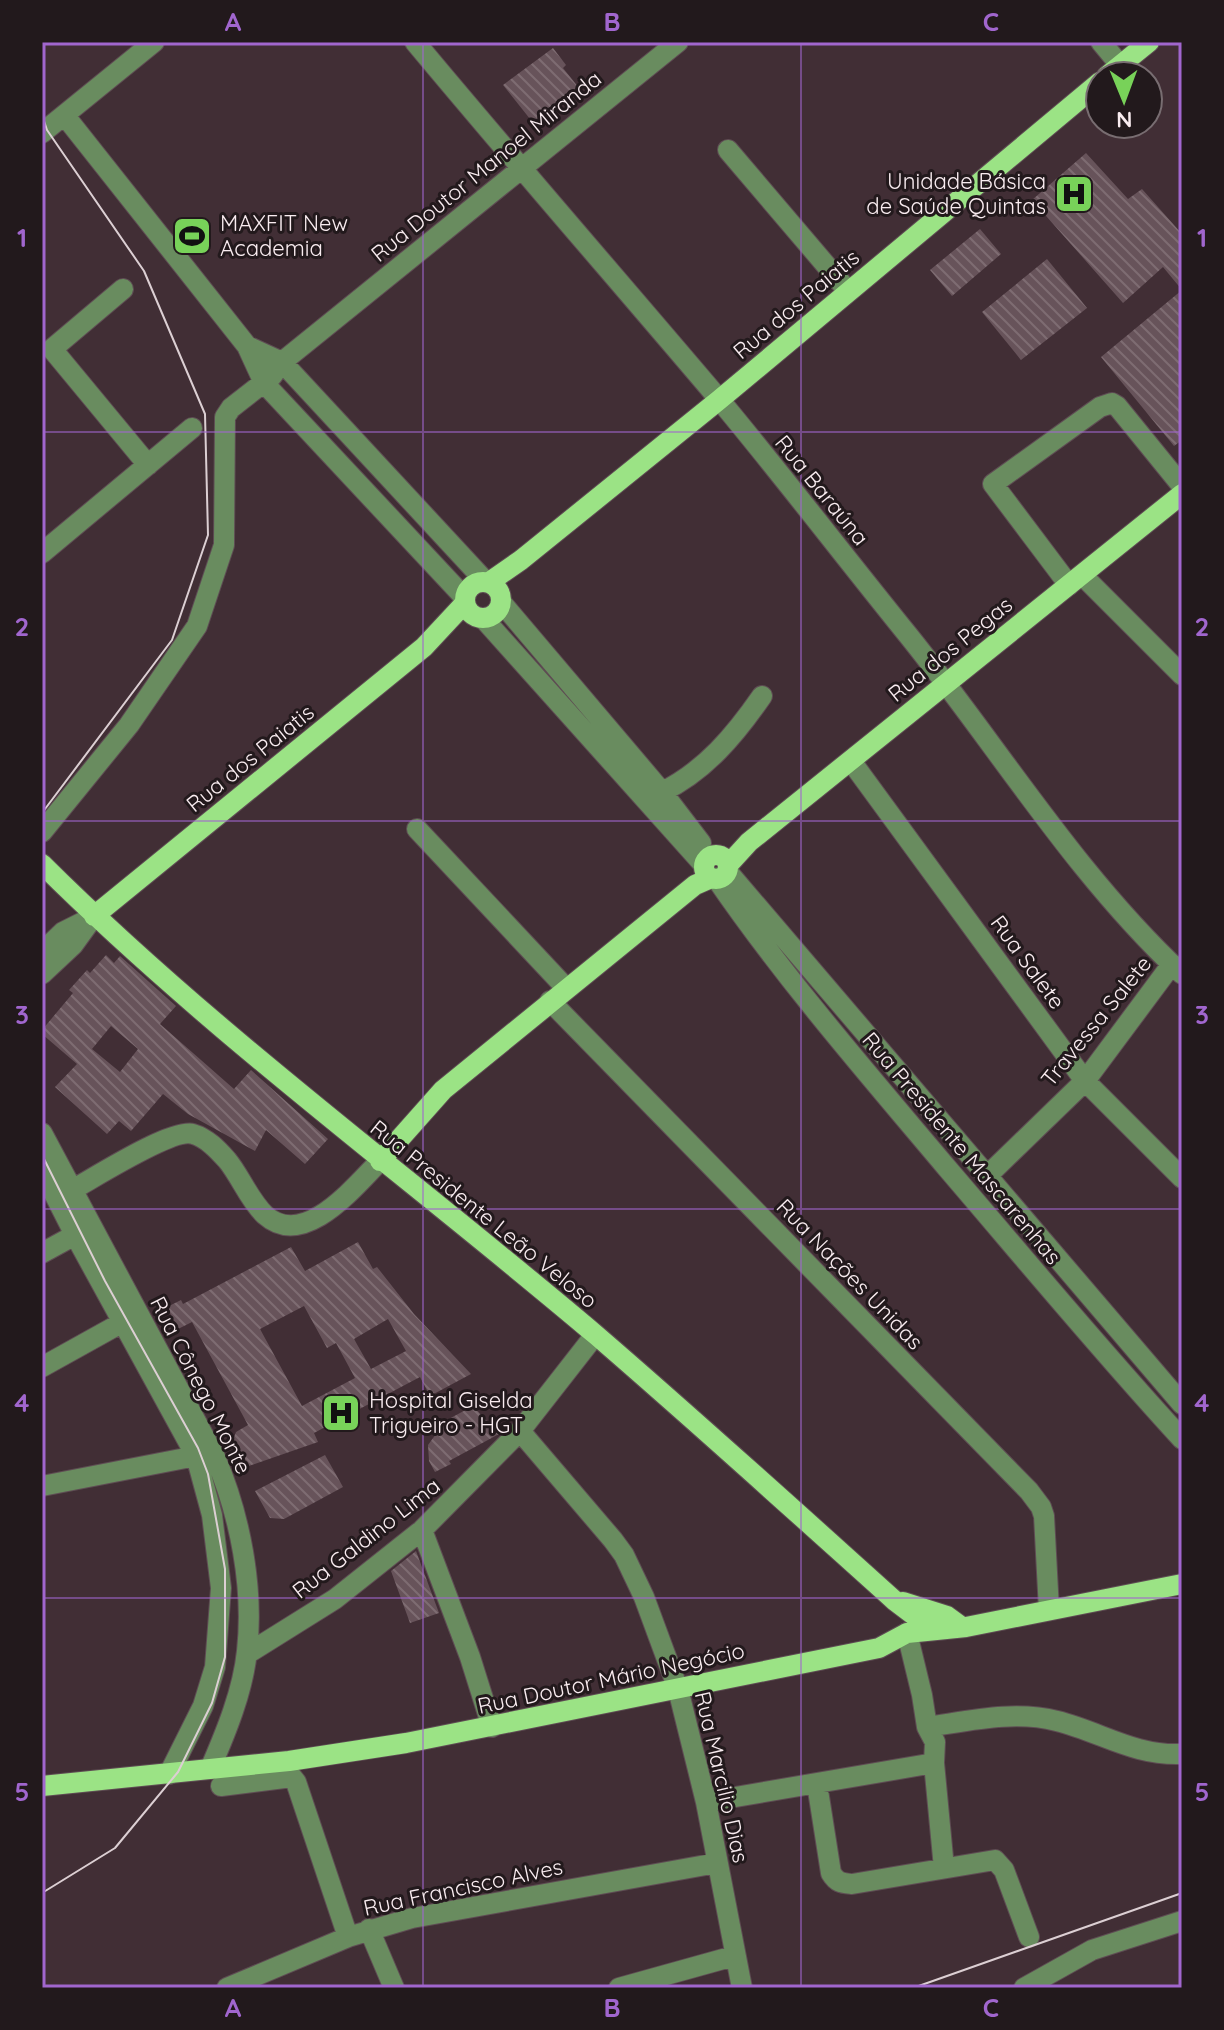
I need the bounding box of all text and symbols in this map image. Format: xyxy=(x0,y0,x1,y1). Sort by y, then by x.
text: A xyxy=(225,5,242,38)
text: B xyxy=(603,5,621,38)
text: C xyxy=(983,5,999,38)
north arrow xyxy=(1084,60,1164,140)
street label: Rua Doutor Manoel Miranda xyxy=(365,64,607,268)
text: N xyxy=(1116,106,1133,134)
place label: Unidade Básica de Saúde Quintas xyxy=(866,167,1046,220)
hospital icon: Unidade Básica de Saúde Quintas xyxy=(1053,173,1095,215)
place label: MAXFIT New Academia xyxy=(220,209,348,262)
sports icon: MAXFIT New Academia xyxy=(171,215,213,257)
text: 1 xyxy=(17,221,27,254)
text: 1 xyxy=(1197,221,1207,254)
street label: Rua dos Paiatis xyxy=(727,243,865,365)
street label: Rua Baraúna xyxy=(769,429,875,551)
street label: Rua dos Pegas xyxy=(882,590,1018,708)
text: 2 xyxy=(15,610,29,643)
text: 2 xyxy=(1195,610,1209,643)
street label: Rua dos Paiatis xyxy=(180,698,320,818)
street label: Rua Salete xyxy=(985,910,1071,1014)
street label: Travessa Salete xyxy=(1035,950,1157,1092)
text: 3 xyxy=(15,998,29,1031)
text: 3 xyxy=(1195,998,1209,1031)
street label: Rua Presidente Mascarenhas xyxy=(856,1026,1068,1270)
street label: Rua Presidente Leão Veloso xyxy=(365,1114,603,1314)
street label: Rua Nações Unidas xyxy=(771,1193,929,1355)
street label: Rua Cônego Monte xyxy=(144,1291,258,1479)
text: 4 xyxy=(14,1386,30,1419)
place label: Hospital Giselda Trigueiro - HGT xyxy=(369,1386,533,1439)
text: 4 xyxy=(1194,1386,1210,1419)
hospital icon: Hospital Giselda Trigueiro - HGT xyxy=(320,1392,362,1434)
street label: Rua Galdino Lima xyxy=(286,1472,446,1604)
street label: Rua Doutor Mário Negócio xyxy=(475,1636,747,1720)
street label: Rua Marcilio Dias xyxy=(689,1688,755,1866)
text: 5 xyxy=(15,1775,29,1808)
text: 5 xyxy=(1195,1775,1209,1808)
street label: Rua Francisco Alves xyxy=(361,1852,565,1922)
text: A xyxy=(225,1991,242,2024)
text: B xyxy=(603,1991,621,2024)
text: C xyxy=(983,1991,999,2024)

